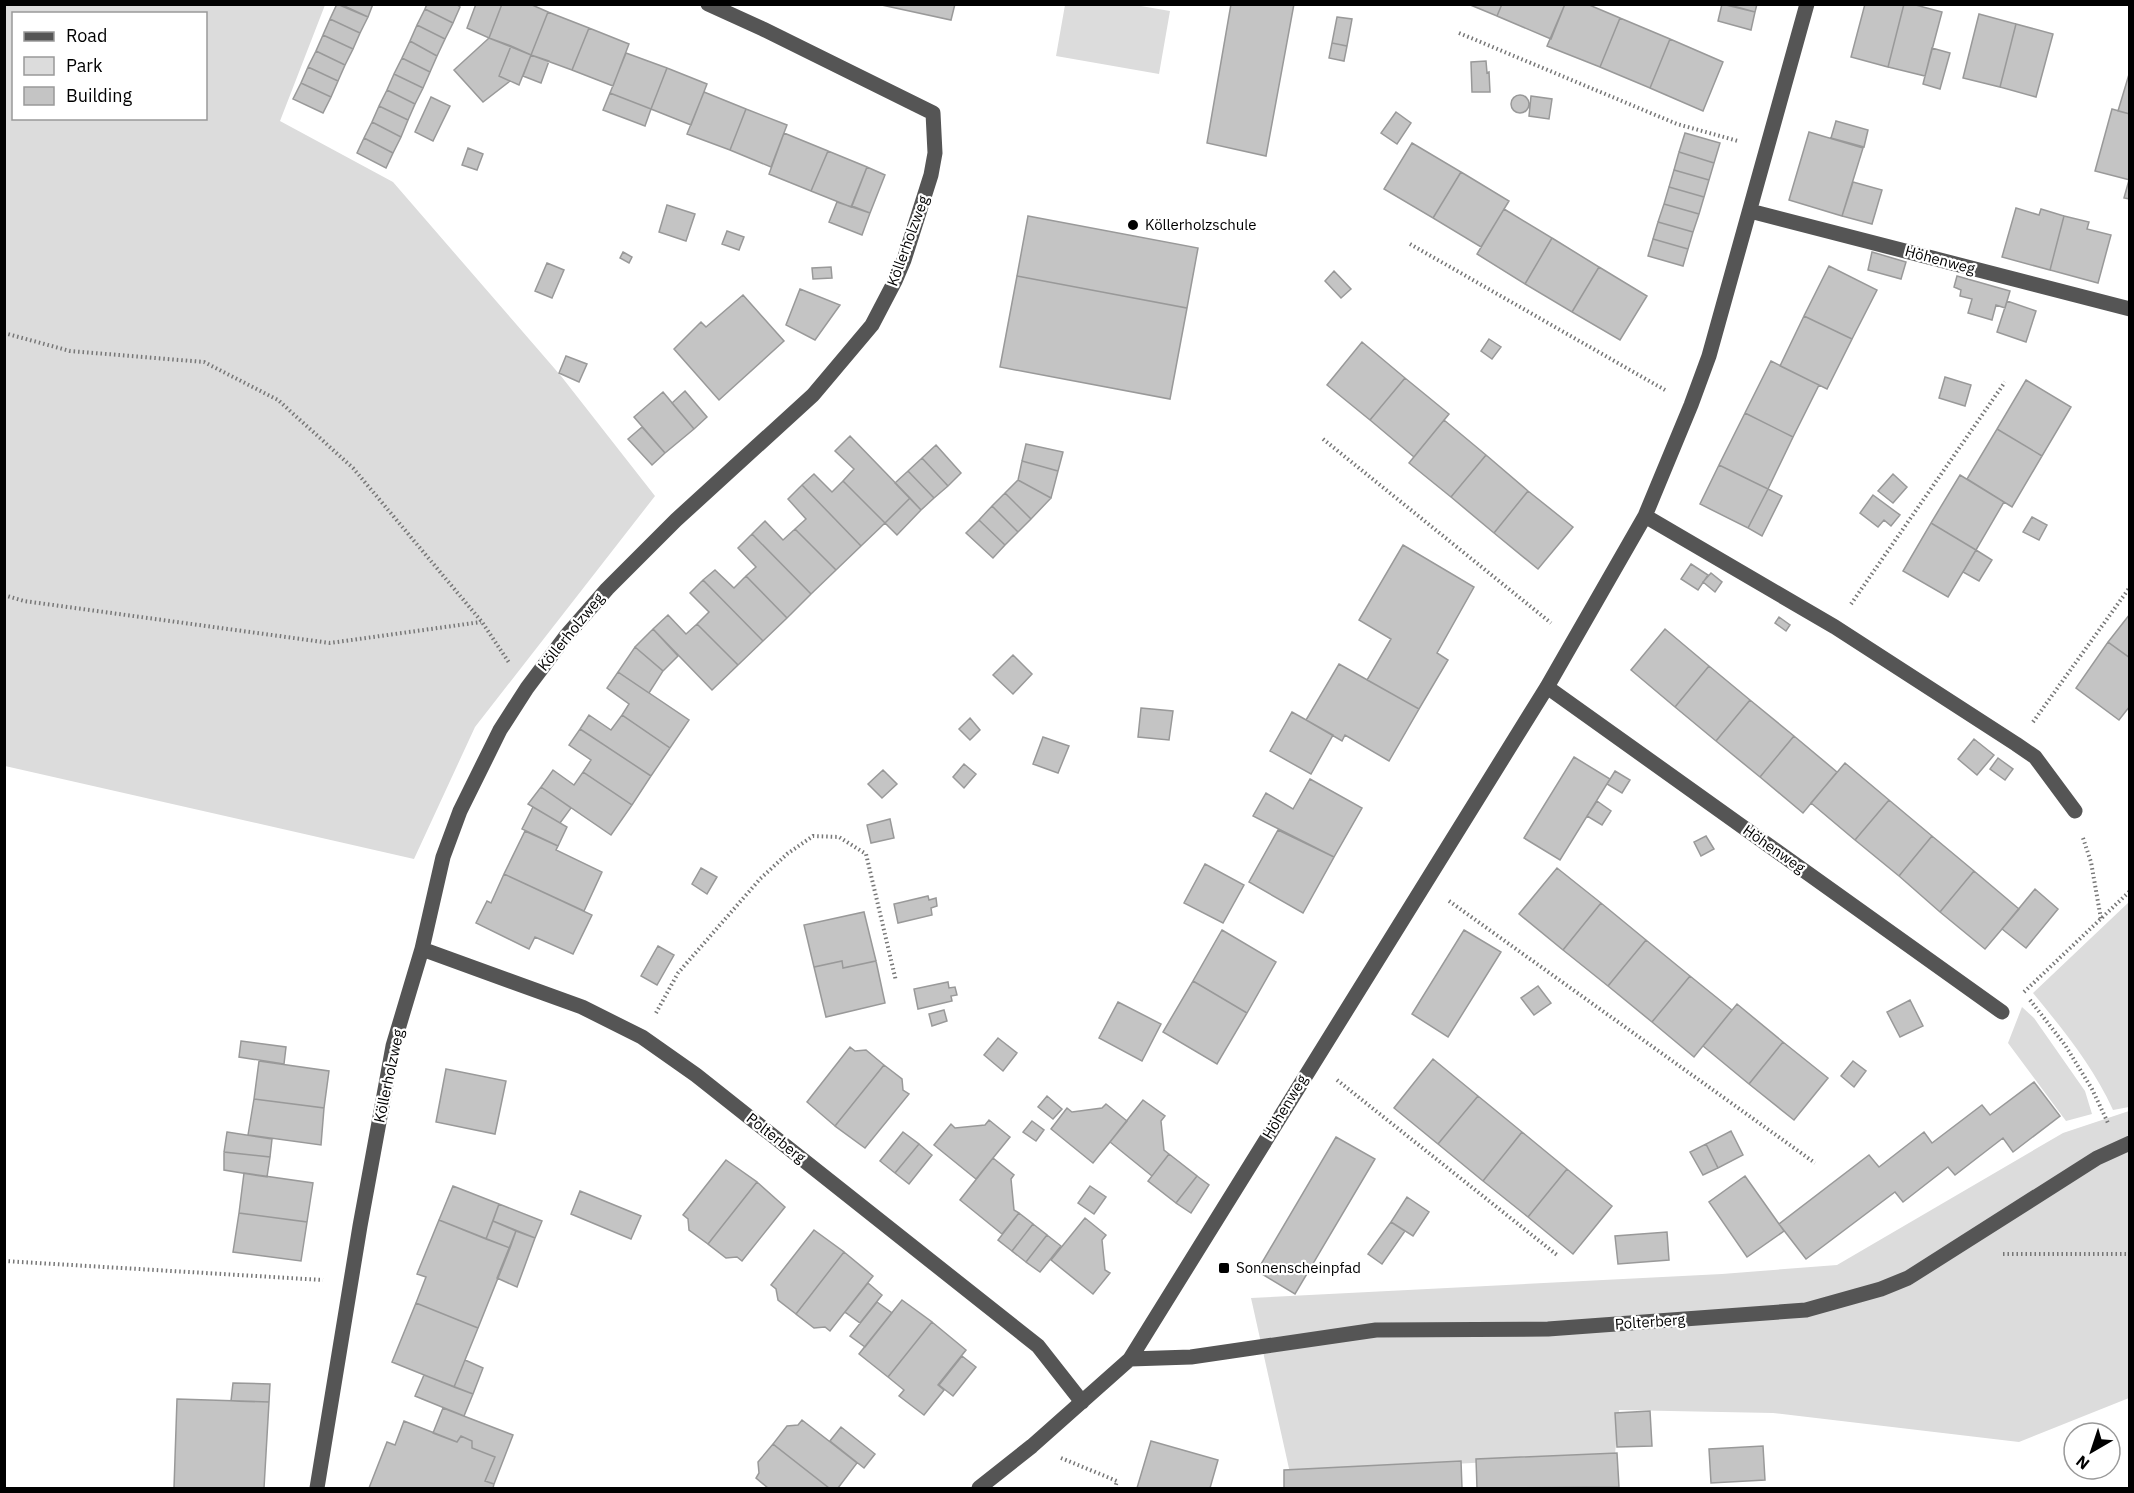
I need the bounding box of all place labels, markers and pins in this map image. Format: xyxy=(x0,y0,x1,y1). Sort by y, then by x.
place label: Köllerholzschule xyxy=(1145,215,1257,234)
marker: Köllerholzschule xyxy=(1126,218,1140,232)
place label: Sonnenscheinpfad xyxy=(1236,1258,1361,1277)
marker: Sonnenscheinpfad xyxy=(1217,1261,1231,1275)

